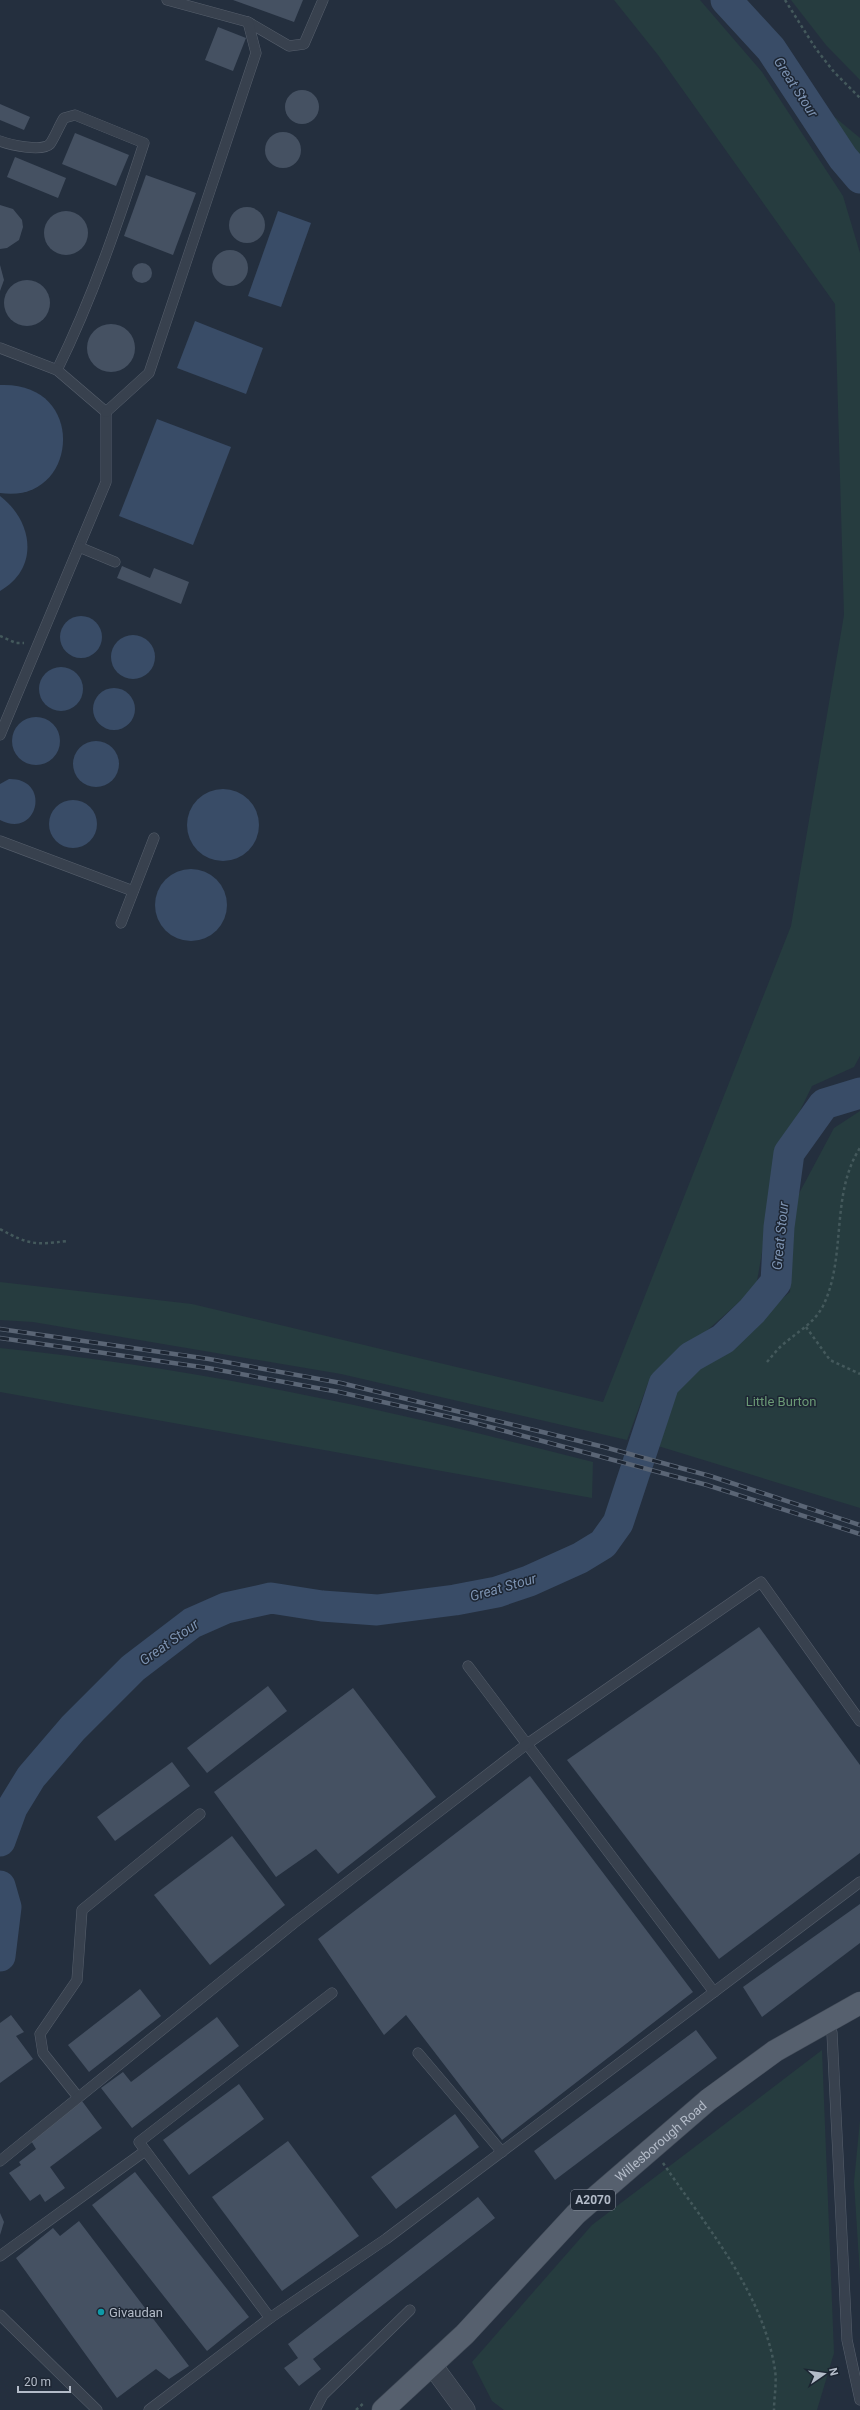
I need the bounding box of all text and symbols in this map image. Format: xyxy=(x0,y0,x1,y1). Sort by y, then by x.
water label: Great Stour xyxy=(771,54,822,120)
water label: Great Stour xyxy=(768,1201,792,1271)
park label: Little Burton xyxy=(746,1394,816,1409)
water label: Great Stour xyxy=(468,1570,538,1604)
water label: Great Stour xyxy=(136,1616,202,1668)
street label: Willesborough Road xyxy=(612,2097,709,2185)
road number: A2070 xyxy=(571,2190,615,2210)
place label: Givaudan xyxy=(109,2305,163,2320)
marker: Givaudan xyxy=(96,2307,106,2317)
north arrow xyxy=(804,2354,844,2394)
text: N xyxy=(826,2367,841,2377)
scale bar xyxy=(18,2368,70,2394)
text: 20 m xyxy=(24,2375,51,2389)

